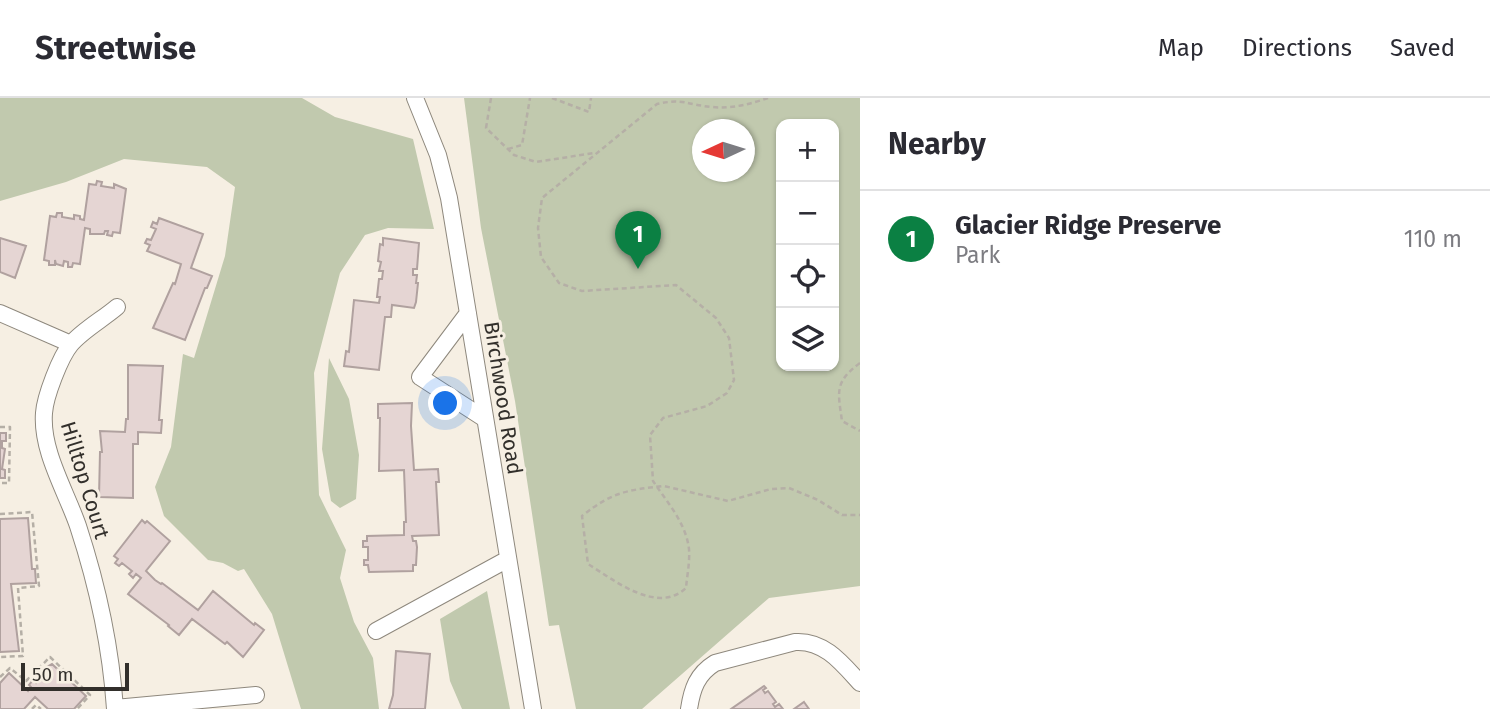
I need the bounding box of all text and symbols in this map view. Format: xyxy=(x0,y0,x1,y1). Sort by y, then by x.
text: Streetwise xyxy=(35,28,196,68)
text: Map xyxy=(1158,34,1204,62)
text: Directions xyxy=(1242,34,1352,62)
text: Saved xyxy=(1390,34,1455,62)
north arrow xyxy=(692,119,755,182)
map controls xyxy=(776,119,839,371)
button: + xyxy=(776,119,839,182)
text: Nearby xyxy=(888,126,986,162)
button: − xyxy=(776,182,839,245)
text: Glacier Ridge Preserve xyxy=(955,210,1221,241)
pin: 1 xyxy=(615,211,661,269)
text: 1 xyxy=(906,225,916,253)
text: 110 m xyxy=(1404,225,1462,253)
text: Park xyxy=(955,241,1000,269)
button: locate xyxy=(776,245,839,308)
button: layers xyxy=(776,308,839,371)
street label: Birchwood Road xyxy=(478,320,528,476)
your location xyxy=(428,386,462,420)
street label: Hilltop Court xyxy=(55,418,115,542)
scale bar xyxy=(21,660,130,692)
text: 50 m xyxy=(32,663,73,686)

